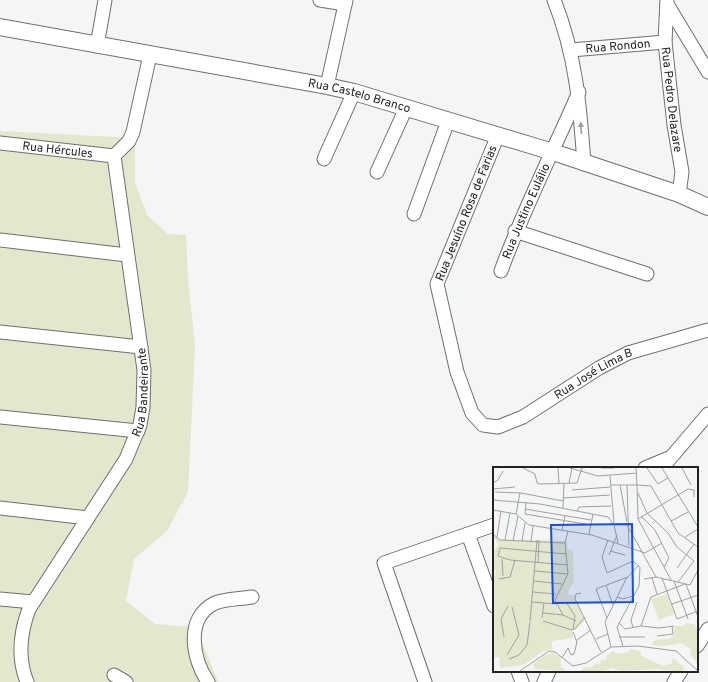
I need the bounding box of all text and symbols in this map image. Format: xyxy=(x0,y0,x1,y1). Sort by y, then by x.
street label: Rua Rondon xyxy=(585,36,651,58)
street label: Rua Pedro Delazare xyxy=(657,46,686,154)
street label: Rua Castelo Branco xyxy=(307,76,413,118)
one-way arrow xyxy=(578,122,585,134)
street label: Rua Hércules xyxy=(21,139,94,163)
street label: Rua Jesuíno Rosa de Farias xyxy=(432,143,502,284)
street label: Rua Justino Eulálio xyxy=(499,161,555,262)
street label: Rua José Lima B xyxy=(551,345,635,404)
street label: Rua Bandeirante xyxy=(129,347,153,440)
inset map xyxy=(493,467,698,672)

